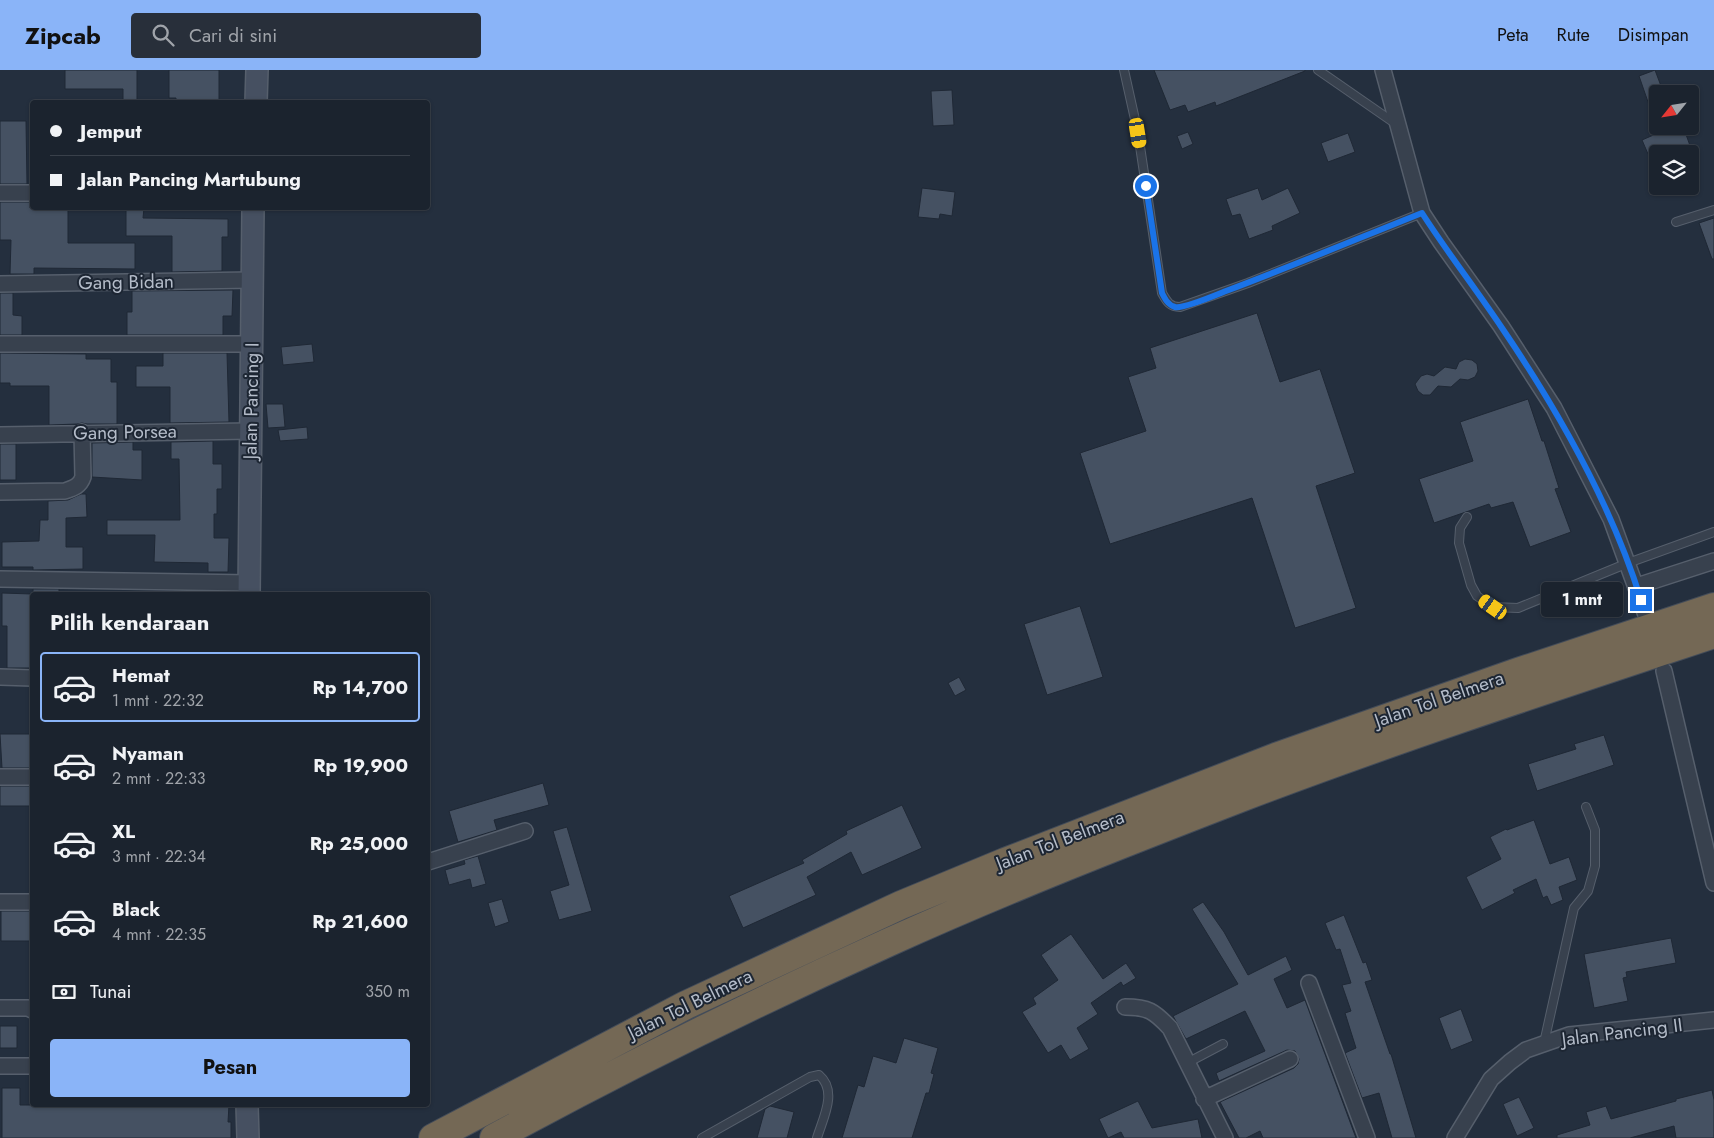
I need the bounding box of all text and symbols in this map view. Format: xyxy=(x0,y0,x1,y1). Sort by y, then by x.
search box xyxy=(131,13,481,58)
text: Zipcab xyxy=(25,18,101,53)
icon: search xyxy=(149,21,177,49)
text: Cari di sini xyxy=(189,22,277,49)
text: Peta xyxy=(1497,22,1529,48)
text: Rute xyxy=(1557,22,1590,48)
text: Disimpan xyxy=(1618,22,1689,48)
north arrow xyxy=(1649,85,1699,135)
map controls xyxy=(1649,85,1699,195)
car xyxy=(1128,117,1147,149)
text: Jemput xyxy=(80,118,141,145)
button: layers xyxy=(1649,145,1699,195)
text: Jalan Pancing Martubung xyxy=(80,166,301,193)
route start xyxy=(1135,175,1157,197)
street label: Gang Bidan xyxy=(78,268,174,296)
street label: Jalan Pancing I xyxy=(236,342,266,463)
street label: Gang Porsea xyxy=(73,418,177,446)
callout: 1 mnt xyxy=(1541,582,1624,618)
text: 1 mnt xyxy=(1562,588,1602,611)
route end xyxy=(1630,589,1652,611)
car xyxy=(1476,592,1509,622)
text: Pilih kendaraan xyxy=(50,606,209,638)
text: Hemat xyxy=(112,662,170,689)
street label: Jalan Tol Belmera xyxy=(1368,664,1507,735)
icon: car xyxy=(52,665,97,710)
text: Rp 14,700 xyxy=(313,674,408,701)
text: 1 mnt · 22:32 xyxy=(112,689,204,712)
text: Nyaman xyxy=(112,740,184,767)
icon: car xyxy=(52,743,97,788)
text: Rp 19,900 xyxy=(313,752,408,779)
text: 2 mnt · 22:33 xyxy=(112,767,206,790)
street label: Jalan Tol Belmera xyxy=(989,803,1128,878)
text: XL xyxy=(112,818,135,845)
icon: car xyxy=(52,821,97,866)
text: Rp 25,000 xyxy=(310,830,408,857)
text: 3 mnt · 22:34 xyxy=(112,845,206,868)
text: Black xyxy=(112,896,160,923)
icon: car xyxy=(52,899,97,944)
text: Rp 21,600 xyxy=(312,908,408,935)
text: 4 mnt · 22:35 xyxy=(112,923,206,946)
street label: Jalan Tol Belmera xyxy=(621,962,757,1047)
icon: cash xyxy=(50,978,78,1006)
text: Tunai xyxy=(90,978,131,1005)
text: 350 m xyxy=(365,980,410,1003)
street label: Jalan Pancing II xyxy=(1557,1011,1684,1053)
button: Pesan xyxy=(50,1039,410,1097)

